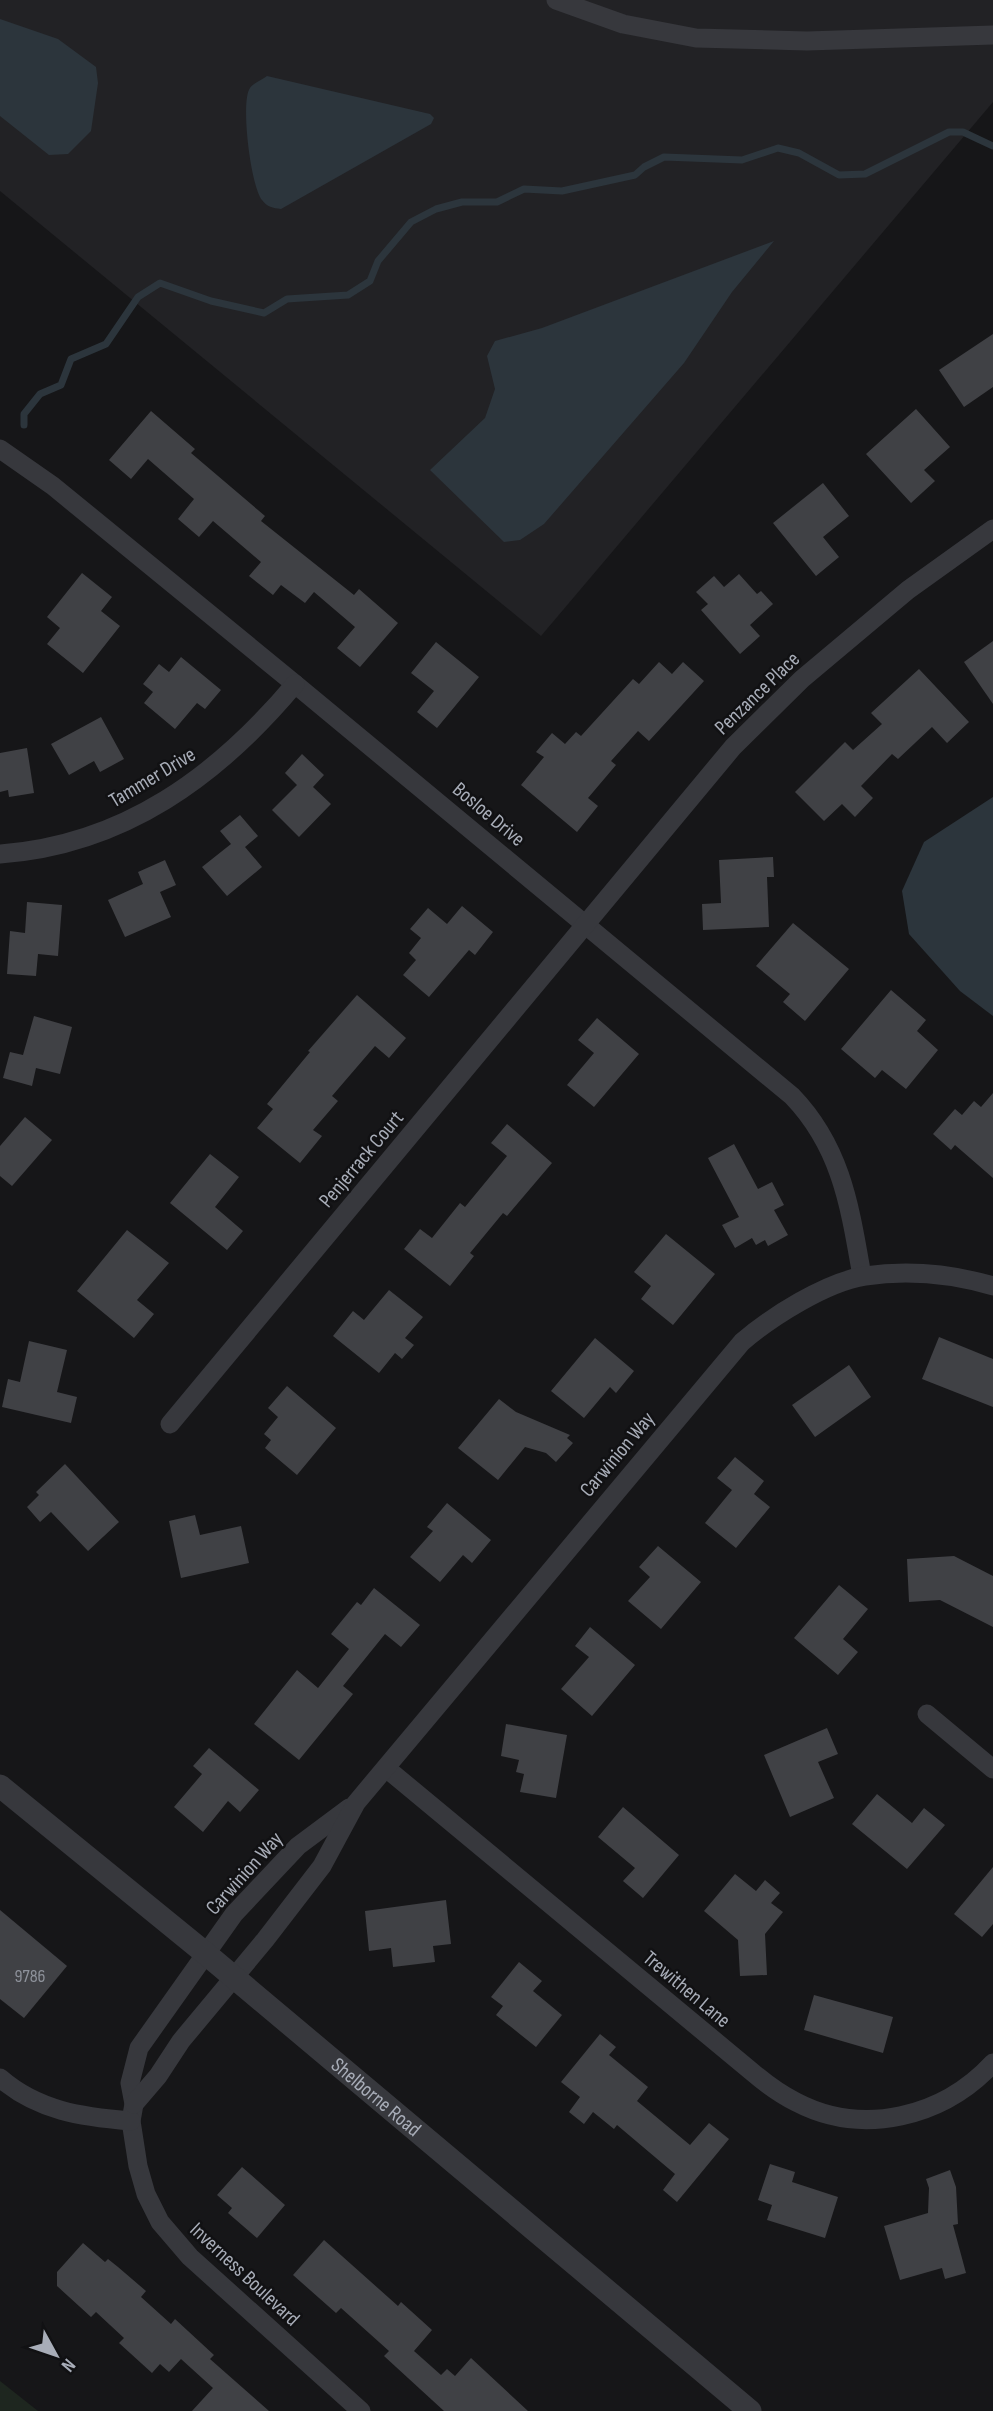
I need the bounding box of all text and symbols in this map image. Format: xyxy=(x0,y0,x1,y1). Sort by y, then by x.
street label: Penzance Place xyxy=(710,647,805,740)
street label: Tammer Drive xyxy=(104,742,200,813)
street label: Bosloe Drive xyxy=(447,777,530,852)
street label: Penjerrack Court xyxy=(314,1106,409,1213)
street label: Carwinion Way xyxy=(575,1407,660,1502)
street label: Carwinion Way xyxy=(201,1827,288,1920)
street label: Trewithen Lane xyxy=(638,1946,735,2033)
house number: 9786 xyxy=(15,1966,46,1987)
street label: Shelborne Road xyxy=(326,2052,426,2142)
street label: Inverness Boulevard xyxy=(185,2217,305,2331)
north arrow xyxy=(21,2320,91,2390)
text: N xyxy=(56,2354,80,2376)

